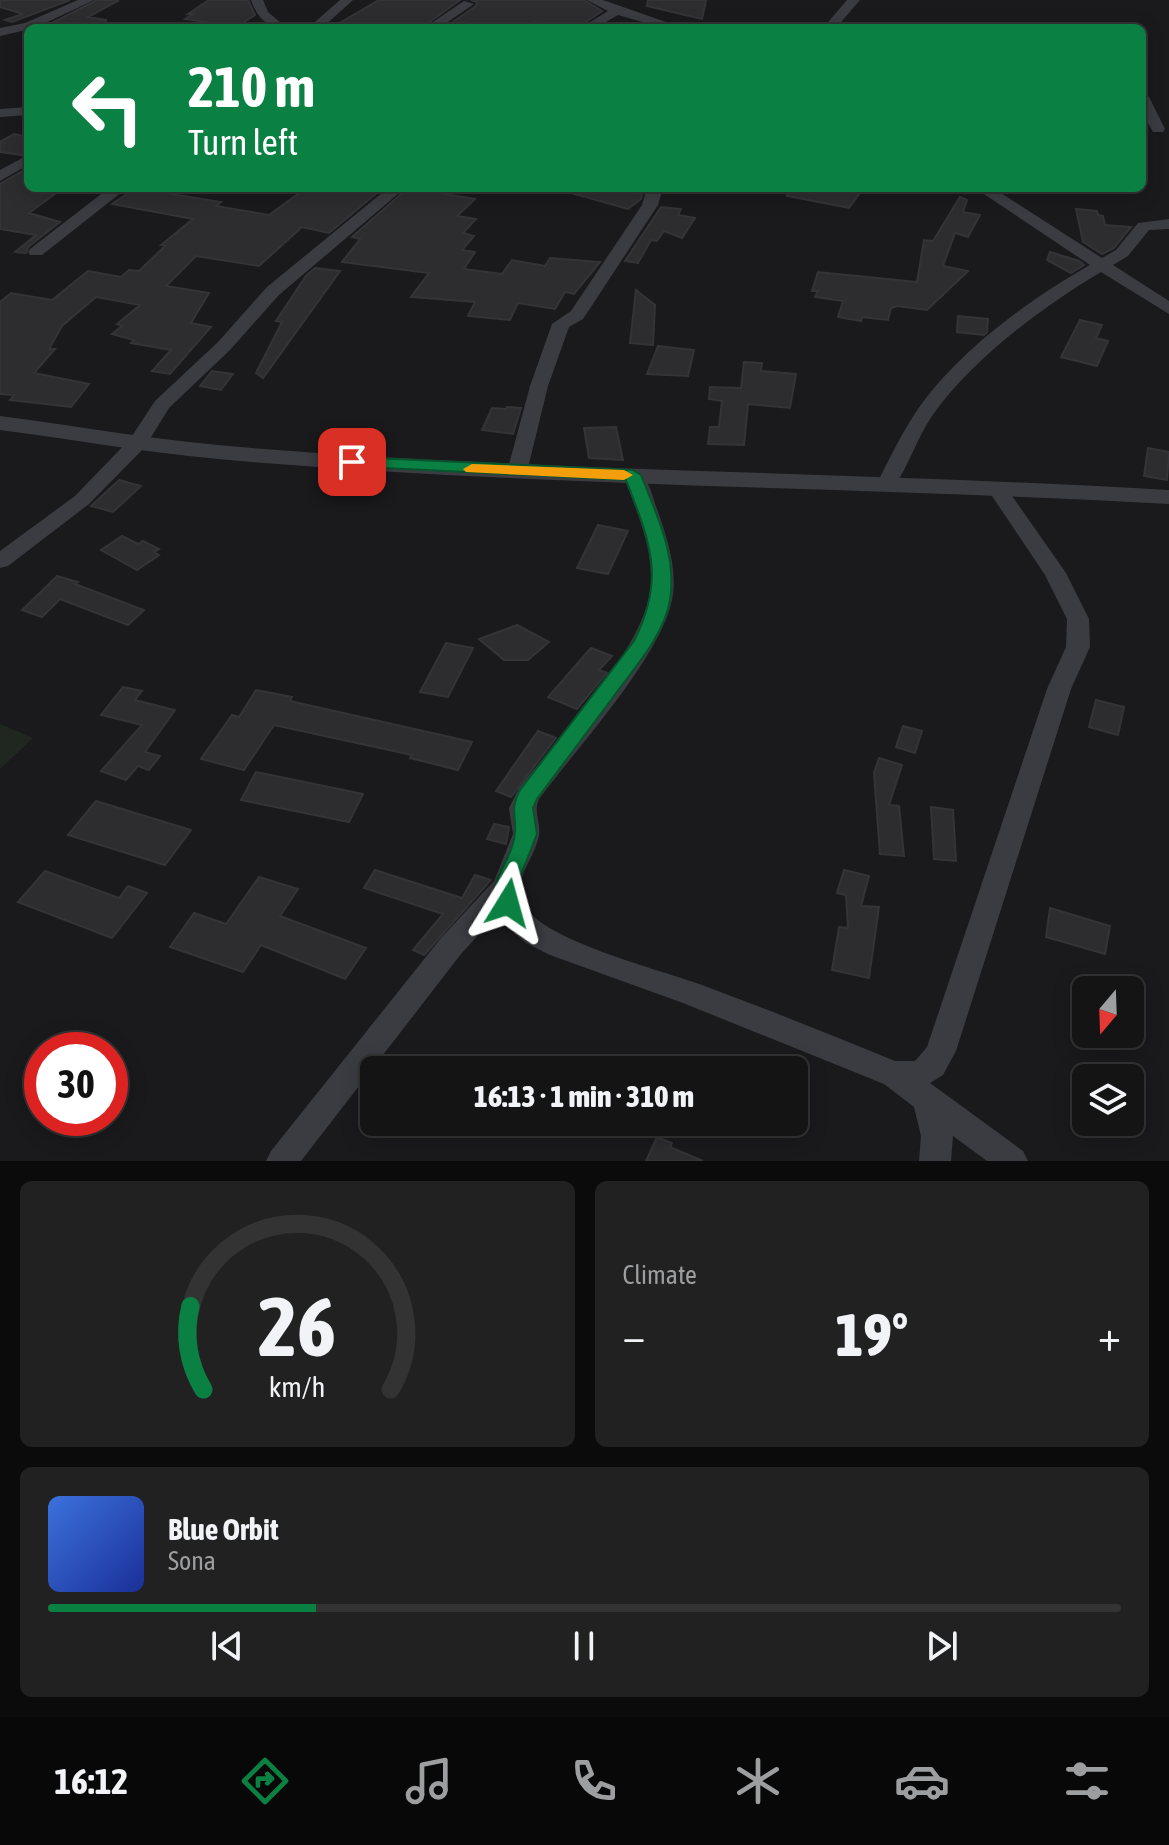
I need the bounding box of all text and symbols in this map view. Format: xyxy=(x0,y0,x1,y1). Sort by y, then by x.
text: 210 m xyxy=(188,55,315,119)
icon: left xyxy=(56,56,160,160)
text: Turn left xyxy=(188,121,298,163)
pin xyxy=(318,428,386,496)
icon: arrive xyxy=(330,440,374,484)
position arrow xyxy=(466,861,550,945)
north arrow xyxy=(1072,976,1144,1048)
map controls xyxy=(1072,976,1144,1136)
speed limit sign: 30 xyxy=(24,1032,128,1136)
button: layers xyxy=(1072,1064,1144,1136)
text: 16:13 · 1 min · 310 m xyxy=(474,1079,694,1113)
text: Climate xyxy=(623,1260,697,1290)
text: 26 xyxy=(258,1278,336,1374)
text: 19° xyxy=(835,1300,908,1369)
text: − xyxy=(623,1310,645,1360)
text: + xyxy=(1098,1310,1121,1360)
text: km/h xyxy=(269,1370,326,1403)
text: Blue Orbit xyxy=(168,1512,279,1546)
text: Sona xyxy=(168,1546,216,1576)
icon: previous xyxy=(205,1624,249,1668)
icon: pause xyxy=(562,1624,606,1668)
icon: next xyxy=(920,1624,964,1668)
icon: directions xyxy=(237,1753,293,1809)
icon: music xyxy=(401,1753,457,1809)
icon: phone xyxy=(566,1753,622,1809)
icon: climate xyxy=(730,1753,786,1809)
icon: car xyxy=(894,1753,950,1809)
icon: filters xyxy=(1059,1753,1115,1809)
text: 16:12 xyxy=(54,1760,128,1802)

